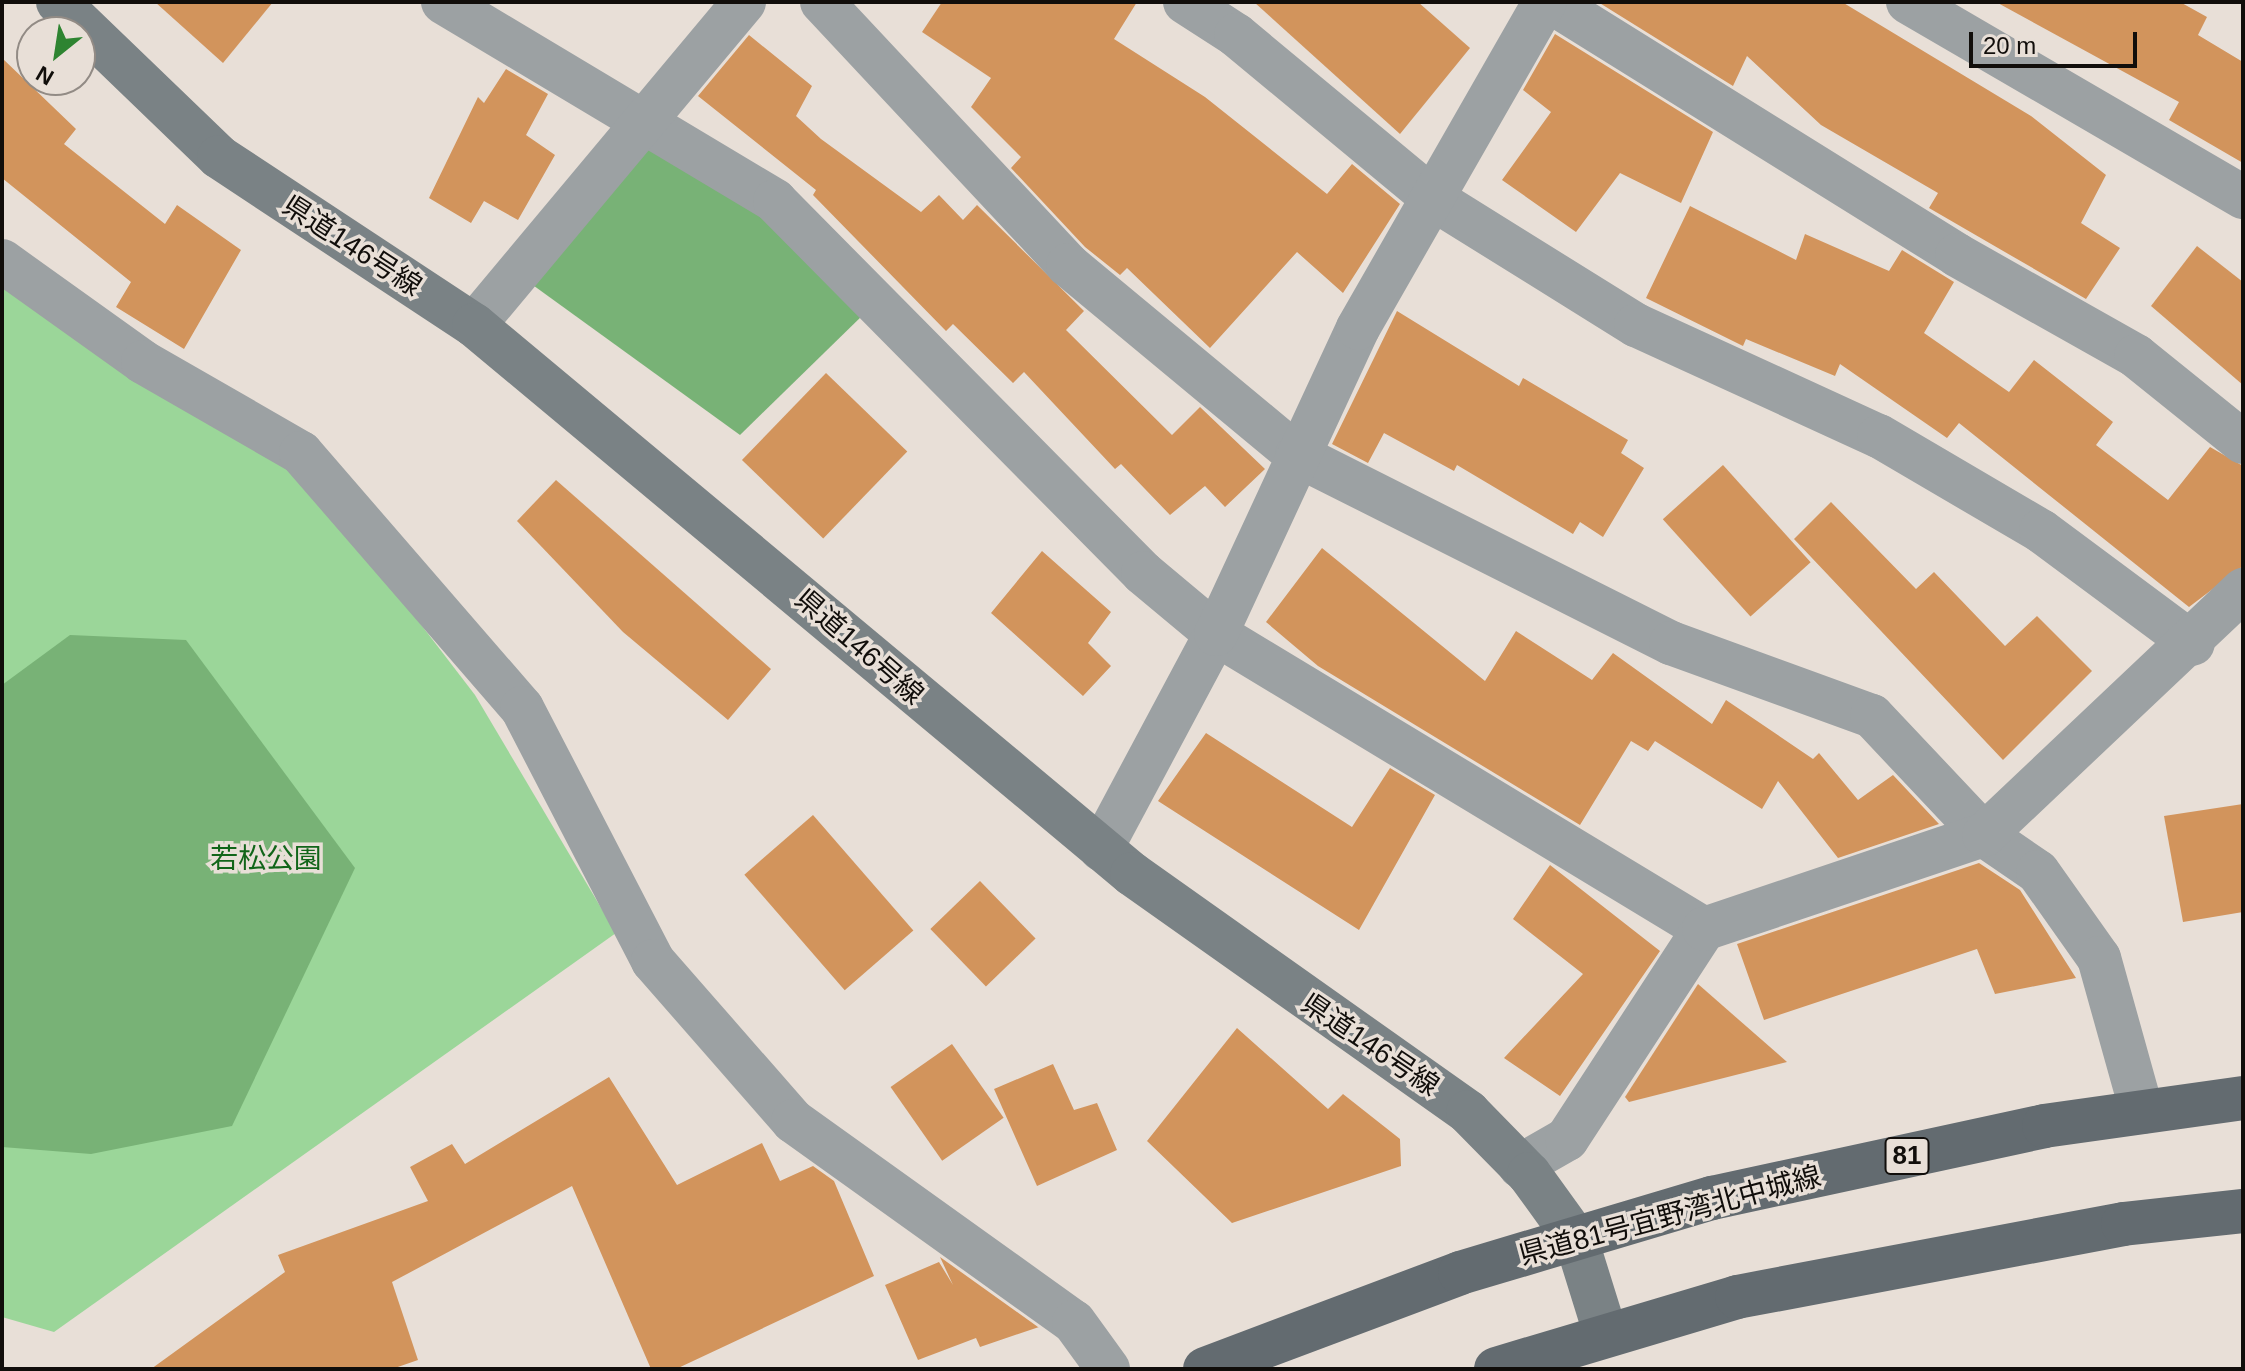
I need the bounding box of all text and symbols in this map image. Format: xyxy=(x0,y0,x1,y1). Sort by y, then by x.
north arrow xyxy=(16,16,96,96)
scale bar xyxy=(1973,16,2141,66)
text: 20 m xyxy=(1983,32,2036,59)
text: N xyxy=(32,61,58,90)
street label: 県道146号線 xyxy=(276,189,428,303)
street label: 県道146号線 xyxy=(788,582,930,712)
park label: 若松公園 xyxy=(210,842,322,876)
street label: 県道146号線 xyxy=(1295,987,1445,1103)
road number: 81 xyxy=(1883,1134,1931,1178)
street label: 県道81号宜野湾北中城線 xyxy=(1515,1160,1825,1272)

